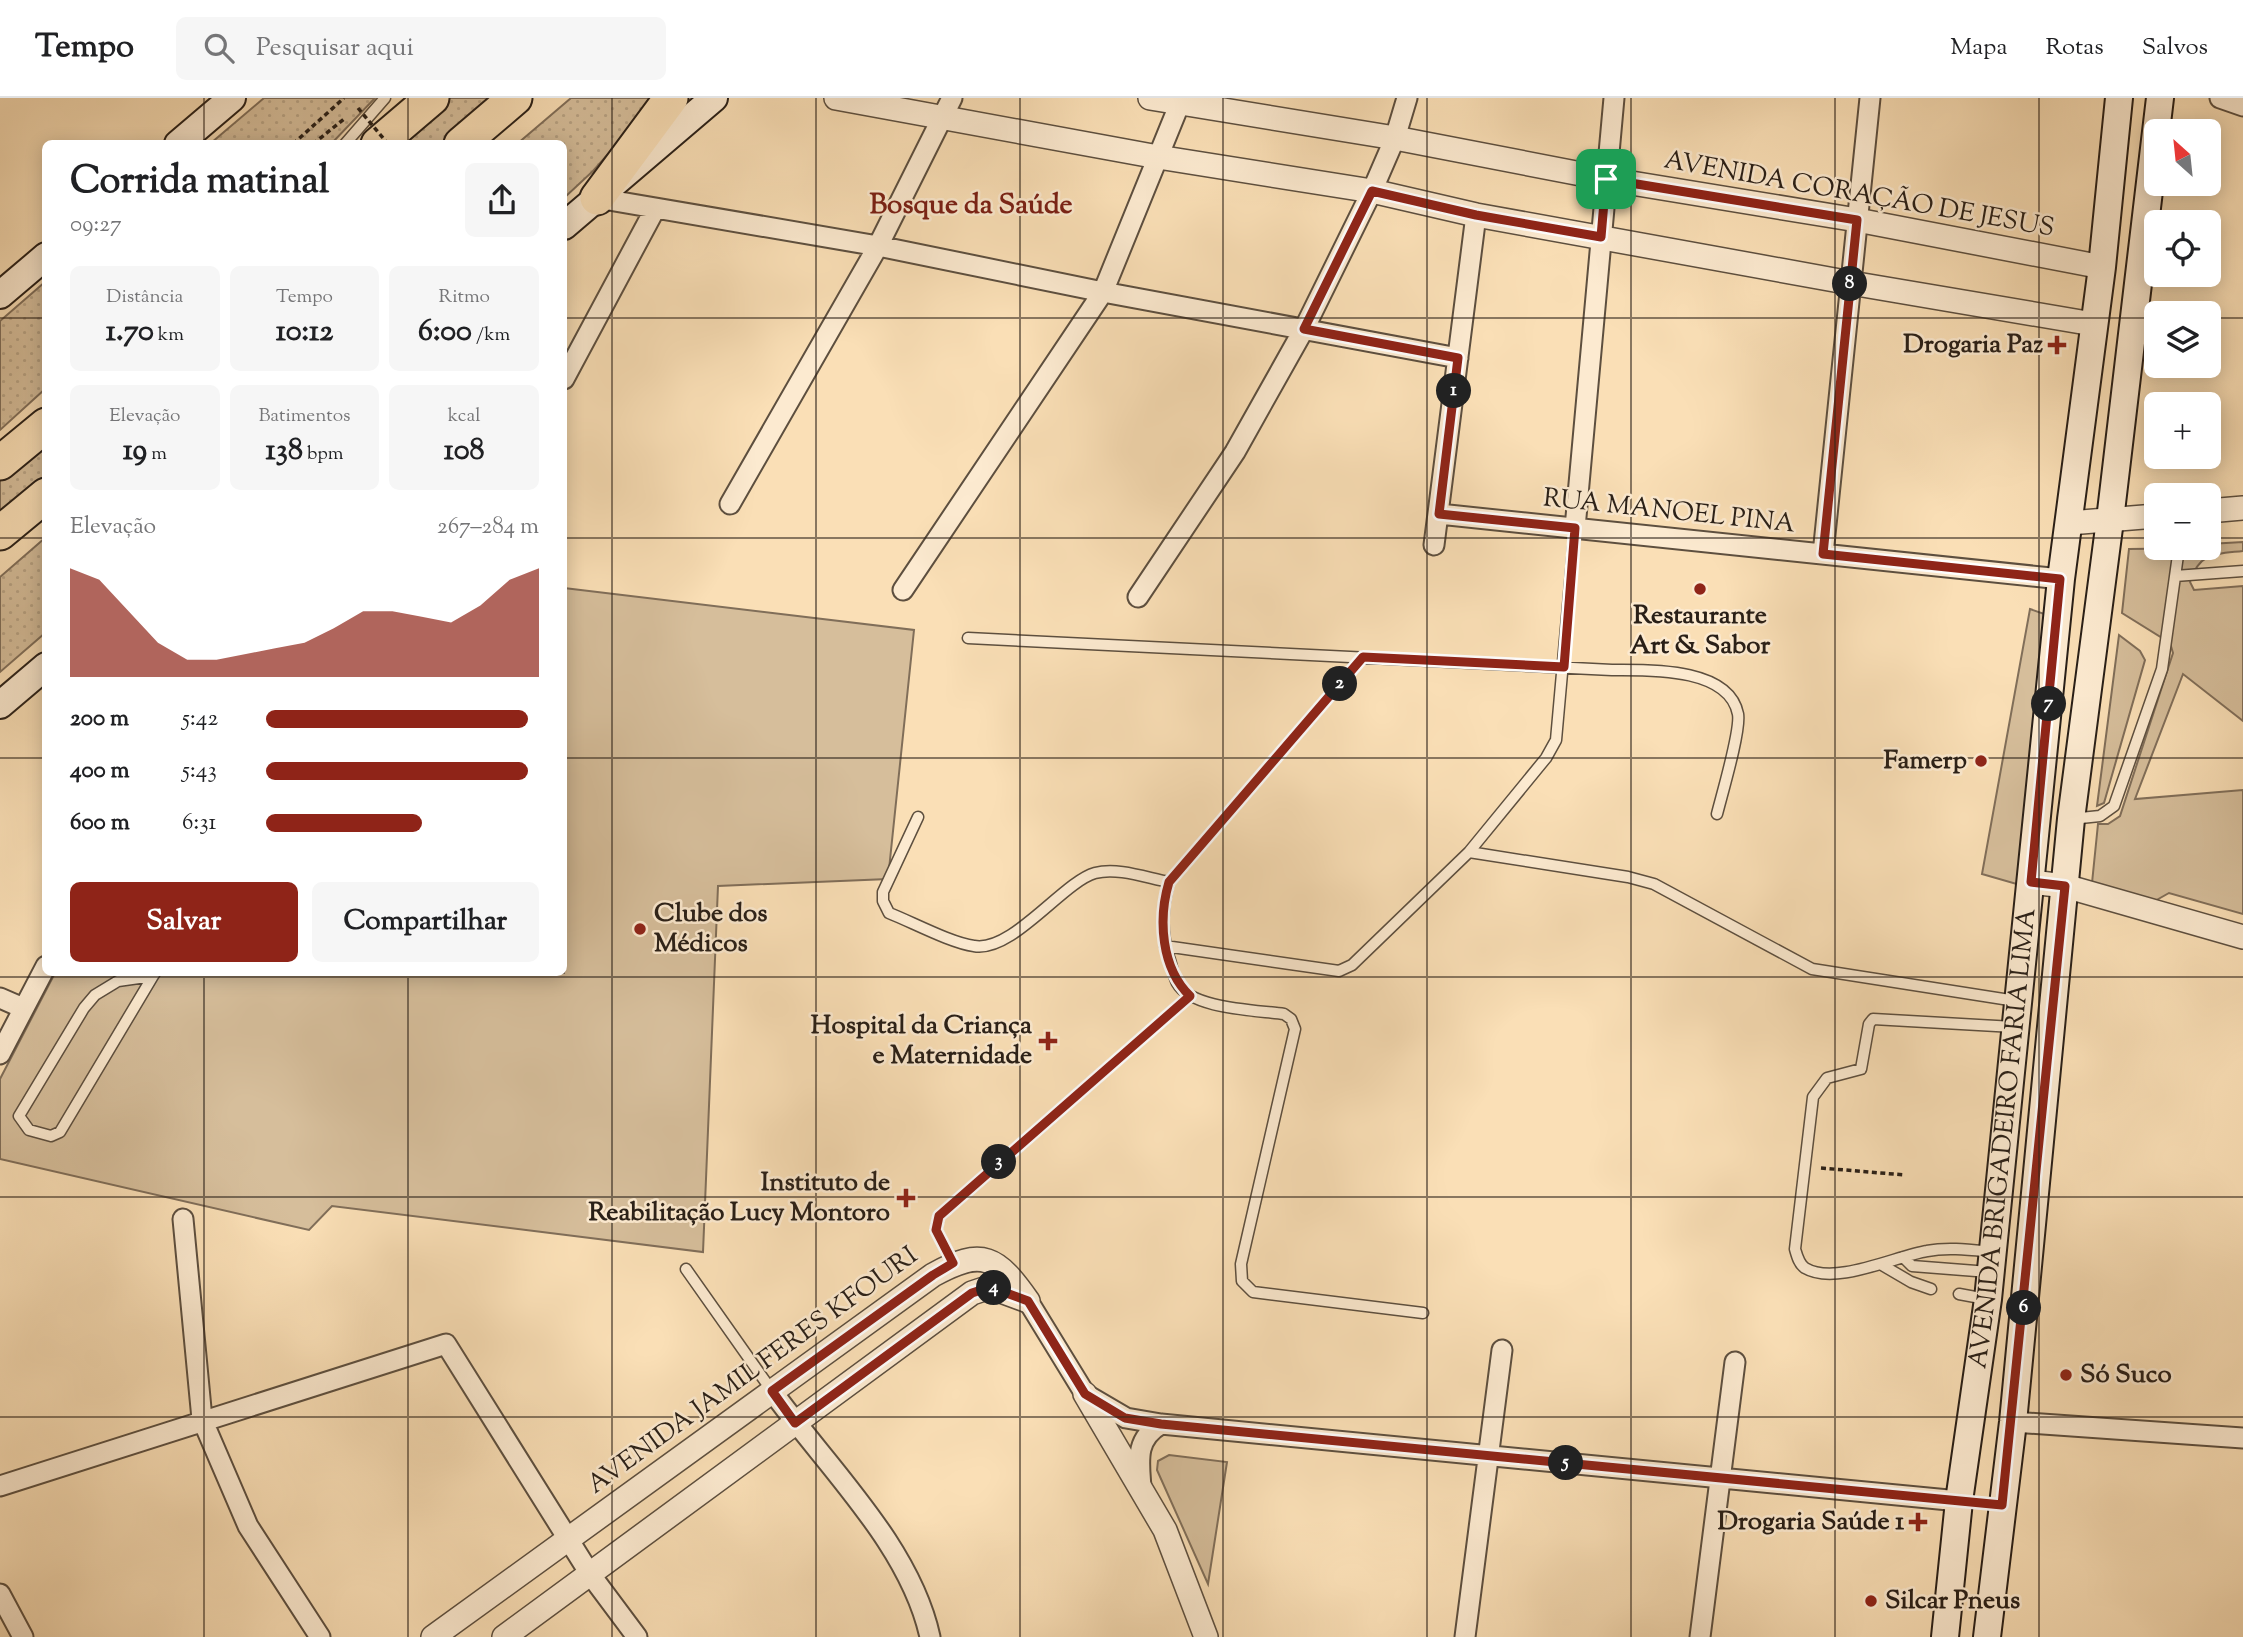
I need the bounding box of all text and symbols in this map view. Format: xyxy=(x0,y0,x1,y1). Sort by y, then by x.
search box xyxy=(176,17,666,80)
text: Tempo xyxy=(35,24,134,72)
icon: search xyxy=(200,29,238,67)
text: Pesquisar aqui xyxy=(256,30,414,67)
text: Mapa xyxy=(1950,31,2008,65)
text: Rotas xyxy=(2046,31,2104,65)
text: Salvos xyxy=(2142,31,2208,65)
north arrow xyxy=(2144,119,2221,196)
map controls xyxy=(2144,119,2221,560)
street label: AVENIDA CORAÇÃO DE JESUS xyxy=(1661,142,2057,248)
pin xyxy=(1576,149,1636,209)
text: Corrida matinal xyxy=(70,156,329,210)
icon: arrive xyxy=(1587,160,1625,198)
button: share xyxy=(465,163,539,237)
district label: Bosque da Saúde xyxy=(869,186,1073,226)
text: 09:27 xyxy=(70,209,122,242)
button: locate xyxy=(2144,210,2221,287)
pin: 8 xyxy=(1832,266,1868,302)
text: 8 xyxy=(1845,270,1854,297)
text: Distância xyxy=(106,284,183,311)
text: Tempo xyxy=(276,284,333,311)
text: Ritmo xyxy=(438,284,490,311)
button: layers xyxy=(2144,301,2221,378)
text: 1.70 xyxy=(106,311,154,354)
text: 10:12 xyxy=(276,311,333,354)
text: 6:00 xyxy=(418,311,472,354)
text: km xyxy=(154,322,184,349)
text: /km xyxy=(472,322,510,349)
place label: Drogaria Paz xyxy=(1903,327,2043,364)
marker: Drogaria Paz xyxy=(2049,337,2065,353)
pin: 1 xyxy=(1436,374,1472,408)
text: 1 xyxy=(1450,377,1457,404)
button: + xyxy=(2144,392,2221,469)
text: Elevação xyxy=(109,403,180,430)
text: Batimentos xyxy=(258,403,351,430)
text: kcal xyxy=(448,403,480,430)
text: 19 xyxy=(123,430,147,473)
text: 138 xyxy=(266,430,303,473)
text: 108 xyxy=(444,430,485,473)
text: m xyxy=(147,441,167,468)
text: bpm xyxy=(303,441,343,468)
street label: RUA MANOEL PINA xyxy=(1541,480,1797,544)
button: − xyxy=(2144,483,2221,560)
text: Elevação xyxy=(70,511,156,544)
text: 267–284 m xyxy=(437,511,539,544)
marker: Restaurante Art & Sabor xyxy=(1692,581,1708,597)
place label: Restaurante Art & Sabor xyxy=(1630,598,1770,665)
pin: 2 xyxy=(1322,666,1358,702)
text: 2 xyxy=(1335,670,1344,697)
pin: 7 xyxy=(2032,686,2066,722)
text: 7 xyxy=(2044,690,2053,717)
text: 200 m xyxy=(70,703,129,736)
text: 5:42 xyxy=(182,703,218,736)
place label: Famerp xyxy=(1883,743,1967,780)
marker: Famerp xyxy=(1973,753,1989,769)
text: 400 m xyxy=(70,755,130,788)
text: 5:43 xyxy=(182,755,217,788)
text: 600 m xyxy=(70,807,130,840)
text: 6:31 xyxy=(182,807,216,840)
button: Salvar xyxy=(70,882,298,962)
button: Compartilhar xyxy=(312,882,539,962)
place label: Clube dos Médicos xyxy=(654,896,767,963)
street label: AVENIDA BRIGADEIRO FARIA LIMA xyxy=(1960,906,2046,1371)
marker: Clube dos Médicos xyxy=(632,921,648,937)
place label: Hospital da Criança e Maternidade xyxy=(811,1008,1032,1075)
marker: Hospital da Criança e Maternidade xyxy=(1038,1031,1058,1051)
pin: 3 xyxy=(982,1144,1016,1180)
text: 3 xyxy=(995,1148,1002,1175)
place label: Instituto de Reabilitação Lucy Montoro xyxy=(588,1165,890,1232)
marker: Instituto de Reabilitação Lucy Montoro xyxy=(896,1188,916,1208)
street label: AVENIDA JAMIL FERES KFOURI xyxy=(580,1238,926,1504)
pin: 4 xyxy=(976,1270,1012,1306)
text: 4 xyxy=(989,1274,998,1301)
pin: 6 xyxy=(2007,1290,2042,1326)
text: 6 xyxy=(2019,1294,2028,1321)
place label: Só Suco xyxy=(2080,1357,2172,1394)
marker: Só Suco xyxy=(2058,1367,2074,1383)
pin: 5 xyxy=(1548,1446,1584,1480)
text: 5 xyxy=(1562,1449,1569,1476)
place label: Drogaria Saúde 1 xyxy=(1717,1504,1904,1541)
marker: Drogaria Saúde 1 xyxy=(1910,1514,1926,1530)
place label: Silcar Pneus xyxy=(1885,1583,2020,1620)
marker: Silcar Pneus xyxy=(1863,1593,1879,1609)

